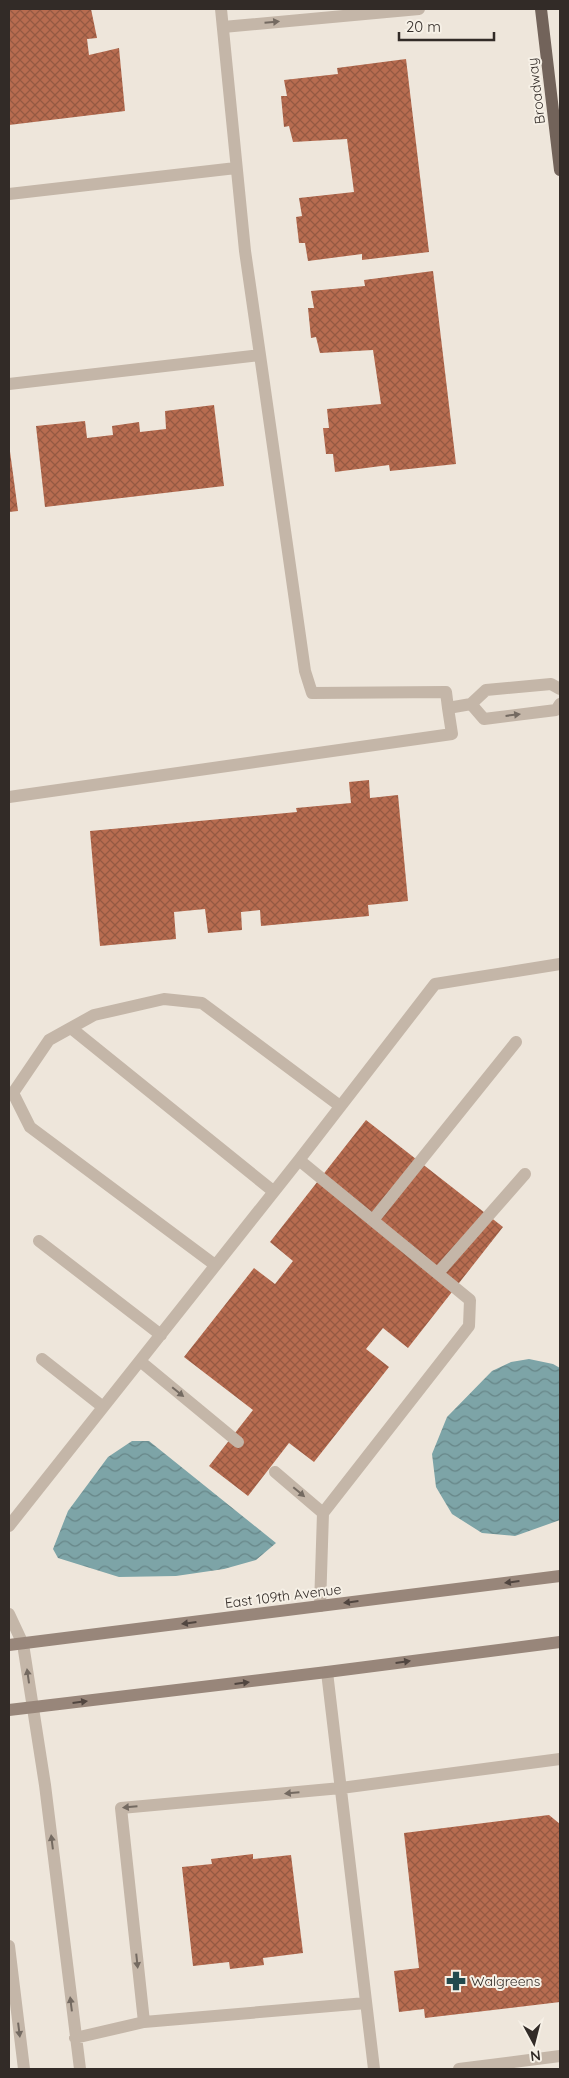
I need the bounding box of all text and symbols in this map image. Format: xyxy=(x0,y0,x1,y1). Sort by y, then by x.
scale bar xyxy=(399,10,494,42)
text: 20 m xyxy=(406,17,441,36)
one-way arrow xyxy=(264,18,280,26)
street label: Broadway xyxy=(523,57,549,125)
one-way arrow xyxy=(506,711,522,719)
one-way arrow xyxy=(171,1386,184,1397)
one-way arrow xyxy=(292,1487,305,1498)
one-way arrow xyxy=(504,1578,520,1586)
street label: East 109th Avenue xyxy=(224,1580,342,1612)
one-way arrow xyxy=(342,1598,358,1606)
one-way arrow xyxy=(181,1619,197,1627)
one-way arrow xyxy=(395,1658,411,1666)
one-way arrow xyxy=(23,1667,31,1683)
one-way arrow xyxy=(234,1679,250,1687)
one-way arrow xyxy=(73,1698,89,1706)
one-way arrow xyxy=(284,1789,300,1797)
one-way arrow xyxy=(122,1803,138,1811)
one-way arrow xyxy=(47,1834,55,1850)
one-way arrow xyxy=(133,1953,141,1969)
pharmacy icon: Walgreens xyxy=(445,1970,467,1992)
place label: Walgreens xyxy=(471,1972,540,1990)
one-way arrow xyxy=(67,1995,75,2011)
north arrow xyxy=(509,2018,559,2068)
one-way arrow xyxy=(15,2022,23,2038)
text: N xyxy=(529,2046,542,2065)

